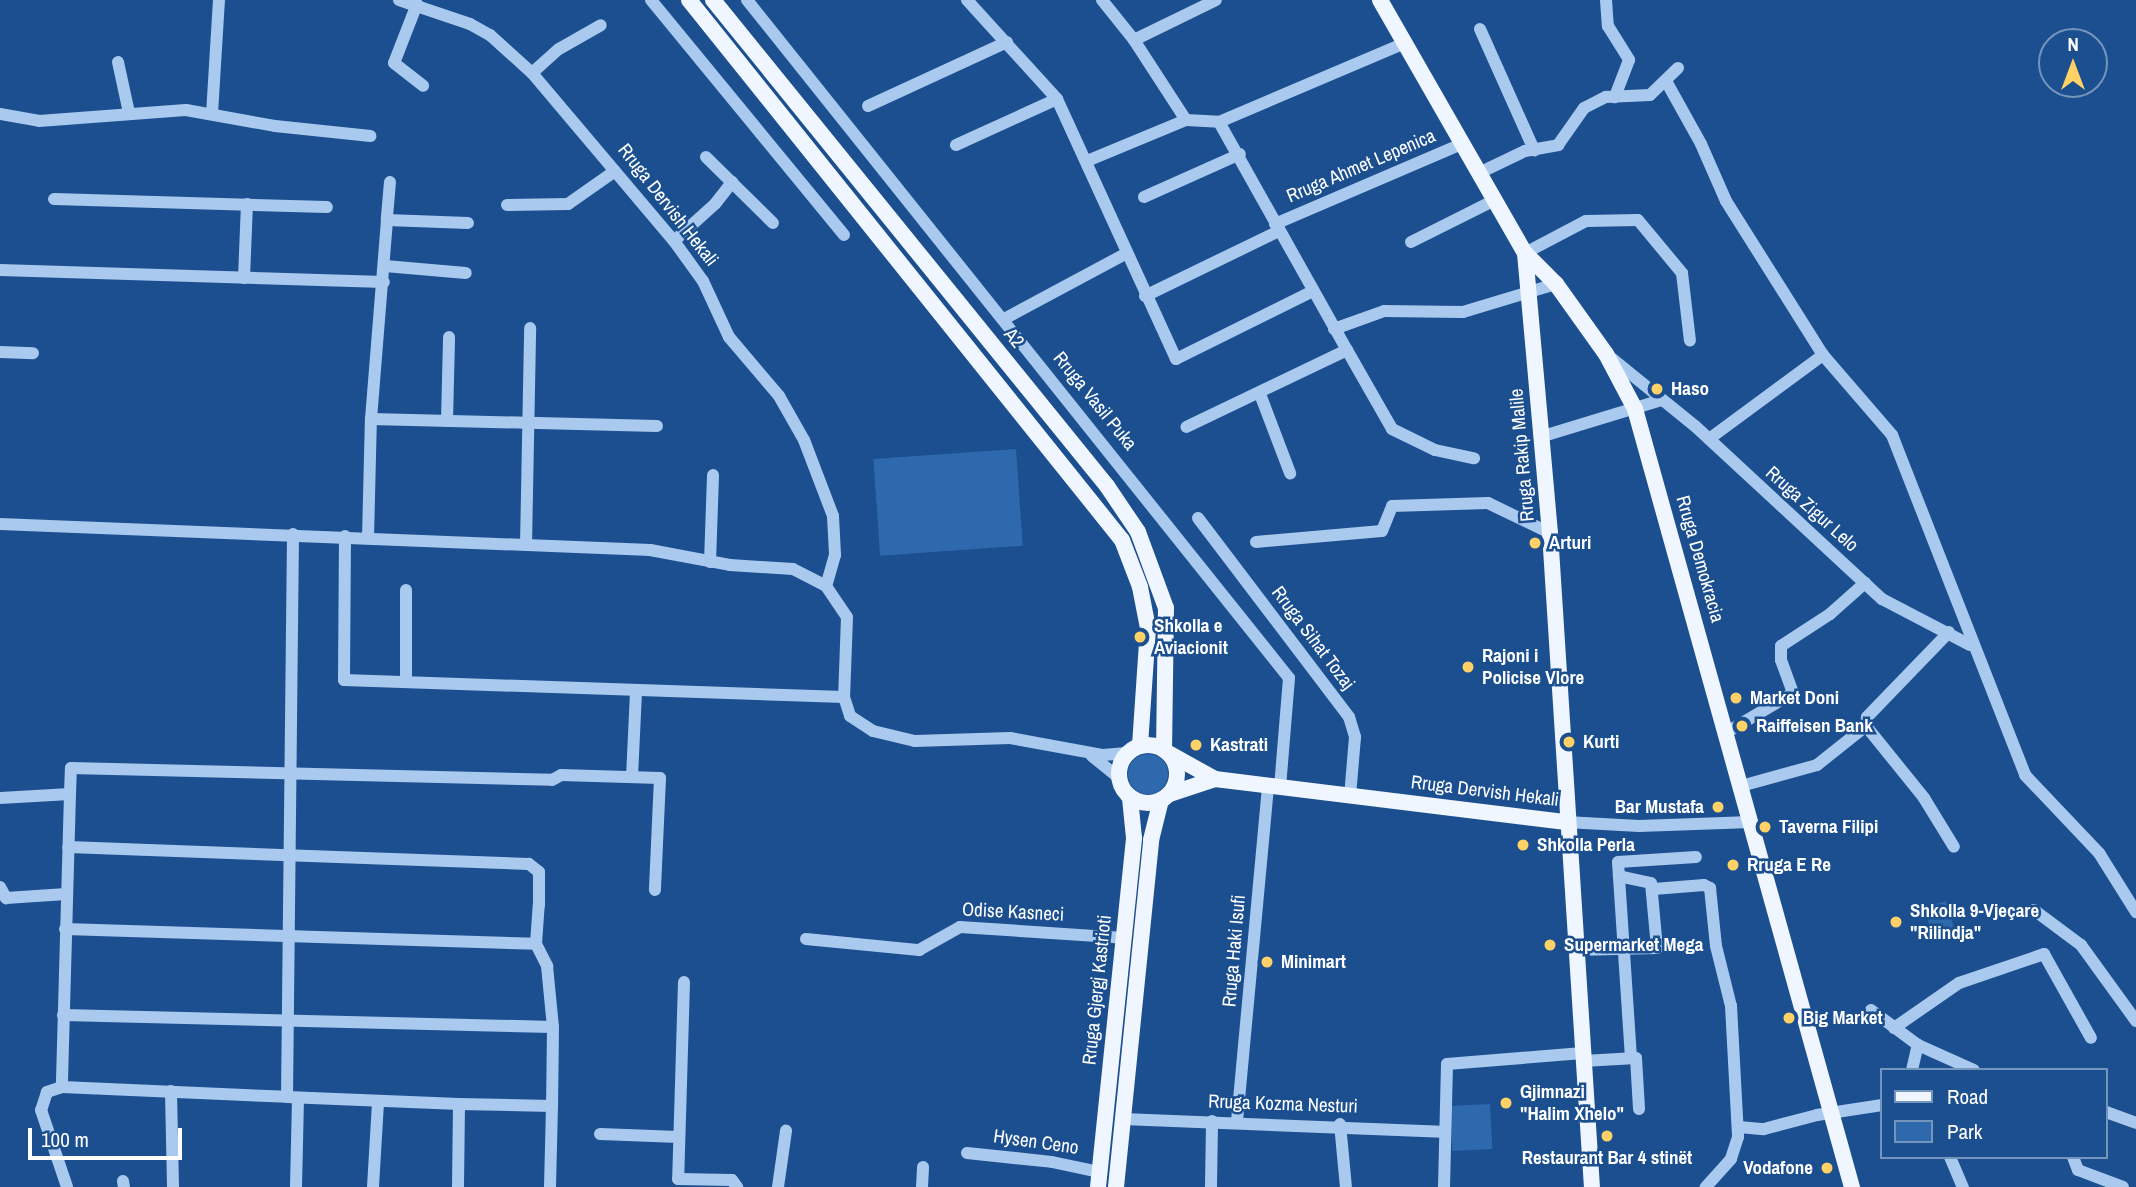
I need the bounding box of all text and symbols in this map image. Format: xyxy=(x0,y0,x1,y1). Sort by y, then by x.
north arrow xyxy=(2038,28,2108,98)
text: N xyxy=(2067,31,2079,57)
street label: Rruga Ahmet Lepenica xyxy=(1283,124,1439,208)
street label: Rruga Dervish Hekali xyxy=(613,139,723,271)
street label: A2 xyxy=(999,323,1029,353)
street label: Rruga Vasil Puka xyxy=(1048,347,1142,455)
place label: Haso xyxy=(1671,378,1709,400)
marker: Haso xyxy=(1649,381,1665,397)
street label: Rruga Rakip Malile xyxy=(1505,388,1539,522)
street label: Rruga Zigur Lelo xyxy=(1761,461,1863,557)
street label: Rruga Demokracia xyxy=(1671,493,1729,625)
place label: Arturi xyxy=(1549,532,1591,554)
marker: Arturi xyxy=(1527,535,1543,551)
street label: Rruga Sihat Tozaj xyxy=(1267,582,1359,694)
place label: Shkolla e Aviacionit xyxy=(1154,615,1228,659)
marker: Shkolla e Aviacionit xyxy=(1132,629,1148,645)
place label: Rajoni i Policise Vlore xyxy=(1482,645,1584,689)
marker: Rajoni i Policise Vlore xyxy=(1460,659,1476,675)
place label: Market Doni xyxy=(1750,687,1839,709)
marker: Market Doni xyxy=(1728,690,1744,706)
place label: Raiffeisen Bank xyxy=(1756,715,1873,737)
marker: Raiffeisen Bank xyxy=(1734,718,1750,734)
place label: Kurti xyxy=(1583,731,1619,753)
place label: Kastrati xyxy=(1210,734,1268,756)
marker: Kurti xyxy=(1561,734,1577,750)
marker: Kastrati xyxy=(1188,737,1204,753)
street label: Rruga Dervish Hekali xyxy=(1410,771,1560,811)
place label: Bar Mustafa xyxy=(1615,796,1704,818)
marker: Bar Mustafa xyxy=(1710,799,1726,815)
place label: Taverna Filipi xyxy=(1779,816,1878,838)
marker: Taverna Filipi xyxy=(1757,819,1773,835)
place label: Shkolla Perla xyxy=(1537,834,1635,856)
marker: Shkolla Perla xyxy=(1515,837,1531,853)
place label: Rruga E Re xyxy=(1747,854,1831,876)
marker: Rruga E Re xyxy=(1725,857,1741,873)
street label: Rruga Haki Isufi xyxy=(1218,894,1250,1008)
street label: Odise Kasneci xyxy=(961,898,1065,926)
place label: Shkolla 9-Vjeçare "Rilindja" xyxy=(1910,900,2039,944)
street label: Rruga Gjergj Kastrioti xyxy=(1078,914,1116,1066)
marker: Shkolla 9-Vjeçare "Rilindja" xyxy=(1888,914,1904,930)
place label: Supermarket Mega xyxy=(1564,934,1703,956)
marker: Supermarket Mega xyxy=(1542,937,1558,953)
place label: Minimart xyxy=(1281,951,1346,973)
marker: Minimart xyxy=(1259,954,1275,970)
place label: Big Market xyxy=(1803,1007,1883,1029)
marker: Big Market xyxy=(1781,1010,1797,1026)
legend xyxy=(1881,1068,2108,1159)
place label: Gjimnazi "Halim Xhelo" xyxy=(1520,1081,1624,1125)
text: Road xyxy=(1947,1082,1988,1111)
street label: Rruga Kozma Nesturi xyxy=(1208,1090,1358,1118)
marker: Gjimnazi "Halim Xhelo" xyxy=(1498,1095,1514,1111)
scale bar xyxy=(32,1114,186,1158)
text: Park xyxy=(1947,1117,1982,1146)
text: 100 m xyxy=(41,1125,89,1154)
street label: Hysen Ceno xyxy=(992,1125,1080,1159)
marker: Restaurant Bar 4 stinët xyxy=(1599,1128,1615,1144)
place label: Restaurant Bar 4 stinët xyxy=(1522,1147,1692,1169)
place label: Vodafone xyxy=(1743,1157,1813,1179)
marker: Vodafone xyxy=(1819,1160,1835,1176)

